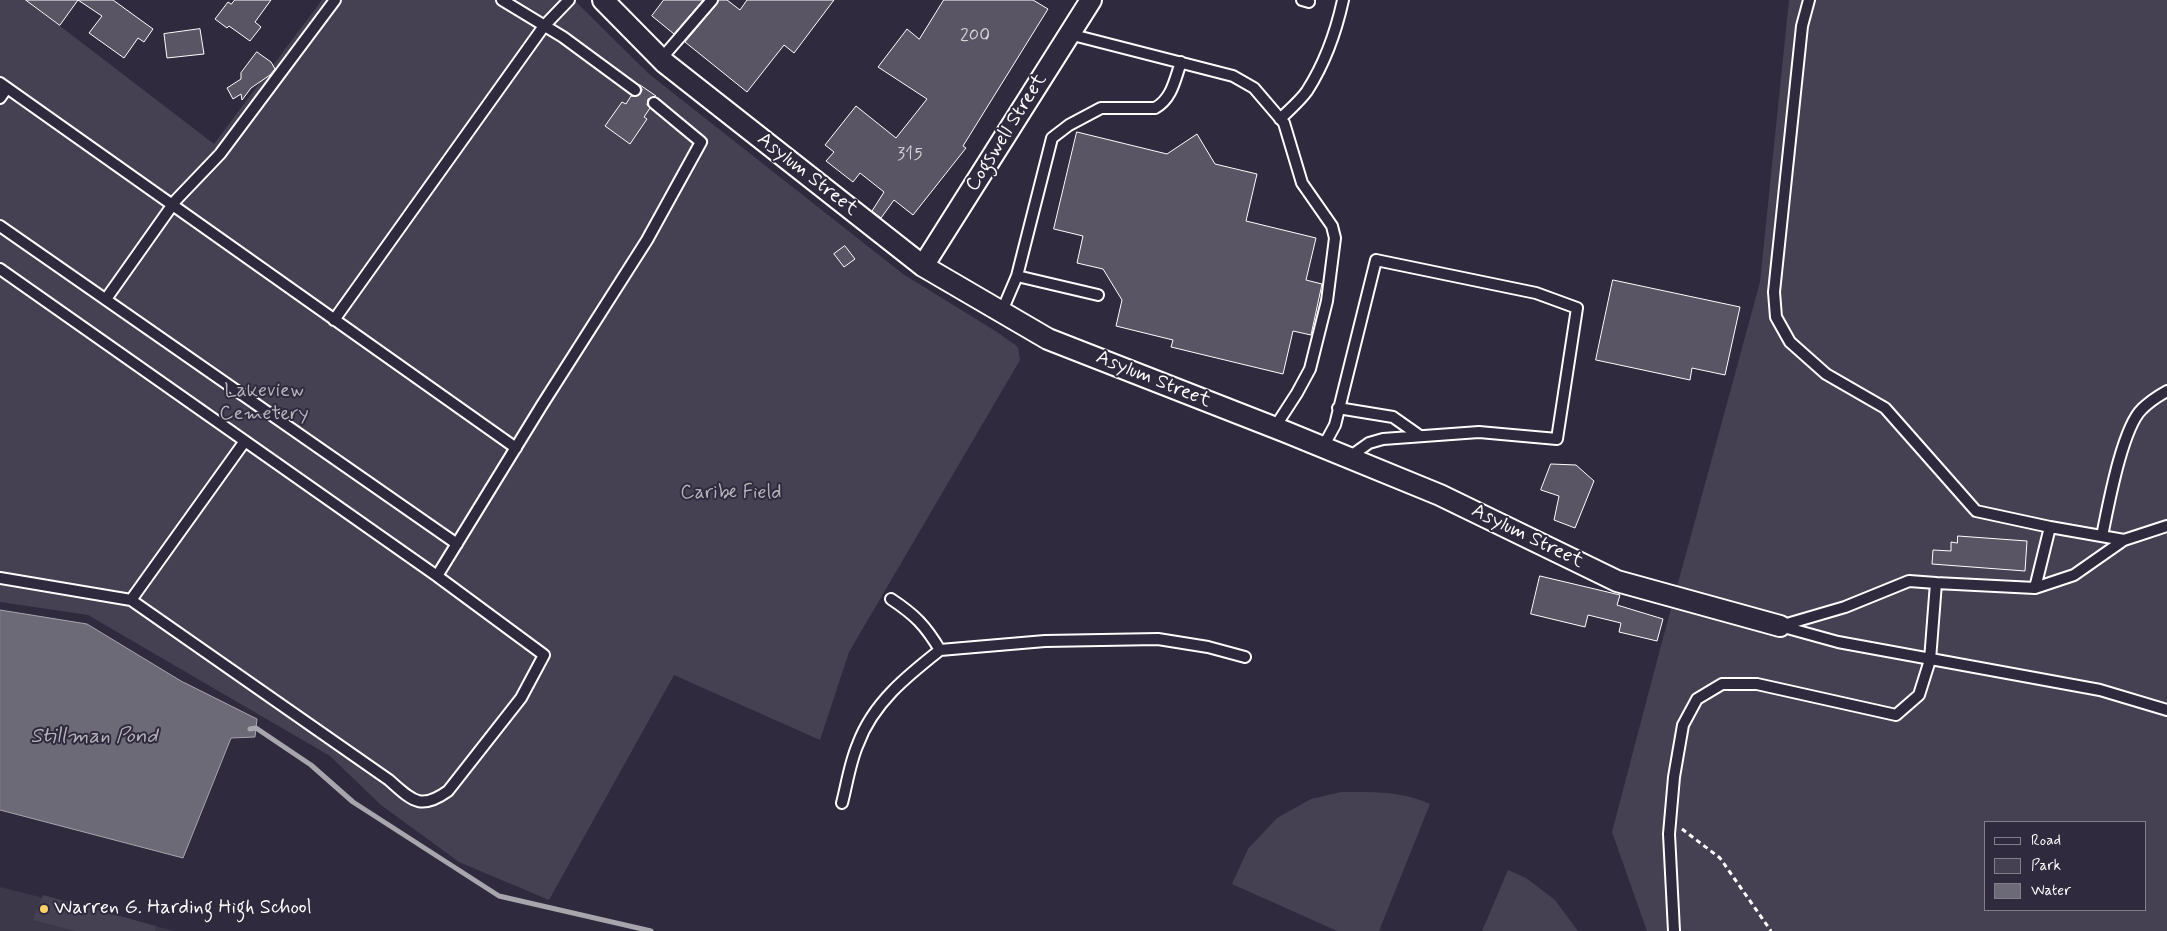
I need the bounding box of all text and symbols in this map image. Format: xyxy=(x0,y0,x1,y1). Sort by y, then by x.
house number: 200 xyxy=(960,25,990,47)
street label: Cogswell Street xyxy=(961,70,1053,196)
street label: Asylum Street xyxy=(752,128,862,222)
house number: 315 xyxy=(897,144,923,166)
street label: Asylum Street xyxy=(1092,346,1214,414)
park label: Lakeview Cemetery xyxy=(219,380,309,427)
park label: Caribe Field xyxy=(680,482,782,506)
street label: Asylum Street xyxy=(1467,500,1587,574)
water label: Stillman Pond xyxy=(30,725,158,751)
legend xyxy=(1984,821,2147,911)
text: Road xyxy=(2031,831,2061,851)
text: Park xyxy=(2031,856,2061,876)
text: Water xyxy=(2031,881,2071,901)
place label: Warren G. Harding High School xyxy=(54,897,312,921)
marker: Warren G. Harding High School xyxy=(38,903,50,915)

